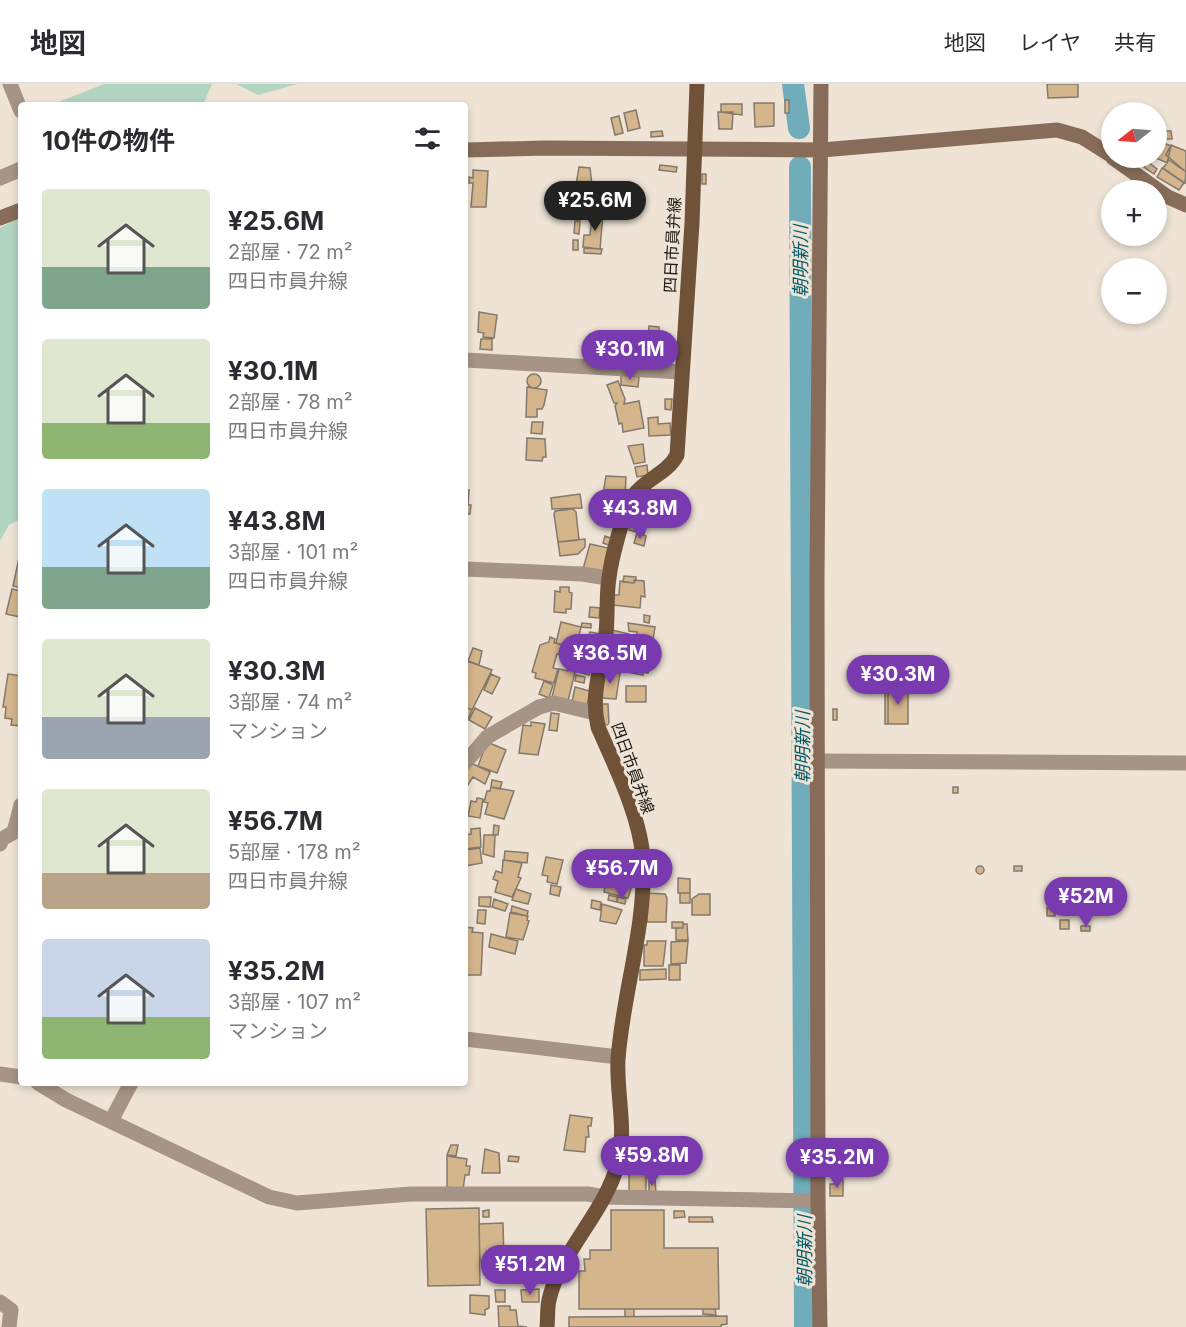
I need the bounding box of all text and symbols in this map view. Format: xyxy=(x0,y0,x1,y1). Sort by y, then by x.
text: 地図 xyxy=(30,26,86,60)
text: 地図 xyxy=(944,30,986,55)
text: レイヤ xyxy=(1019,30,1081,55)
text: 共有 xyxy=(1114,30,1156,55)
north arrow xyxy=(1101,102,1167,168)
map controls xyxy=(1101,102,1167,324)
icon: filters xyxy=(411,122,444,155)
text: 10件の物件 xyxy=(42,125,175,156)
button: + xyxy=(1101,180,1167,246)
pin: ¥25.6M xyxy=(546,181,644,232)
text: ¥25.6M xyxy=(558,188,632,212)
street label: 四日市員弁線 xyxy=(660,197,684,293)
text: ¥25.6M xyxy=(228,205,324,236)
icon: home xyxy=(90,213,162,285)
water label: 朝明新川 xyxy=(790,223,811,297)
text: 2部屋 · 72 m² xyxy=(228,240,353,264)
button: − xyxy=(1101,258,1167,324)
text: 四日市員弁線 xyxy=(228,269,348,293)
pin: ¥30.1M xyxy=(581,330,679,381)
text: ¥30.1M xyxy=(595,337,665,361)
text: ¥30.1M xyxy=(228,355,318,386)
icon: home xyxy=(90,363,162,435)
text: 2部屋 · 78 m² xyxy=(228,390,353,414)
text: 四日市員弁線 xyxy=(228,419,348,443)
pin: ¥43.8M xyxy=(591,489,689,540)
text: ¥43.8M xyxy=(602,496,678,520)
text: ¥43.8M xyxy=(228,505,326,536)
icon: home xyxy=(90,513,162,585)
text: 3部屋 · 101 m² xyxy=(228,540,358,564)
text: 四日市員弁線 xyxy=(228,569,348,593)
pin: ¥36.5M xyxy=(561,634,659,685)
text: ¥36.5M xyxy=(573,641,647,665)
text: ¥30.3M xyxy=(228,655,325,686)
pin: ¥30.3M xyxy=(849,655,947,706)
text: ¥30.3M xyxy=(861,662,935,686)
icon: home xyxy=(90,663,162,735)
text: 3部屋 · 74 m² xyxy=(228,690,352,714)
water label: 朝明新川 xyxy=(792,709,813,783)
text: マンション xyxy=(228,719,328,743)
street label: 四日市員弁線 xyxy=(607,719,659,817)
text: ¥56.7M xyxy=(228,805,323,836)
icon: home xyxy=(90,813,162,885)
text: 5部屋 · 178 m² xyxy=(228,840,361,864)
pin: ¥56.7M xyxy=(573,849,671,900)
text: ¥56.7M xyxy=(585,856,659,880)
text: 四日市員弁線 xyxy=(228,869,348,893)
pin: ¥52M xyxy=(1050,877,1122,928)
text: ¥52M xyxy=(1058,884,1114,908)
text: ¥35.2M xyxy=(228,955,325,986)
icon: home xyxy=(90,963,162,1035)
text: 3部屋 · 107 m² xyxy=(228,990,361,1014)
text: マンション xyxy=(228,1019,328,1043)
pin: ¥59.8M xyxy=(603,1136,701,1187)
pin: ¥35.2M xyxy=(788,1138,886,1189)
text: ¥59.8M xyxy=(615,1143,689,1167)
text: ¥35.2M xyxy=(800,1145,874,1169)
water label: 朝明新川 xyxy=(794,1213,815,1287)
pin: ¥51.2M xyxy=(481,1245,579,1296)
text: ¥51.2M xyxy=(495,1252,565,1276)

